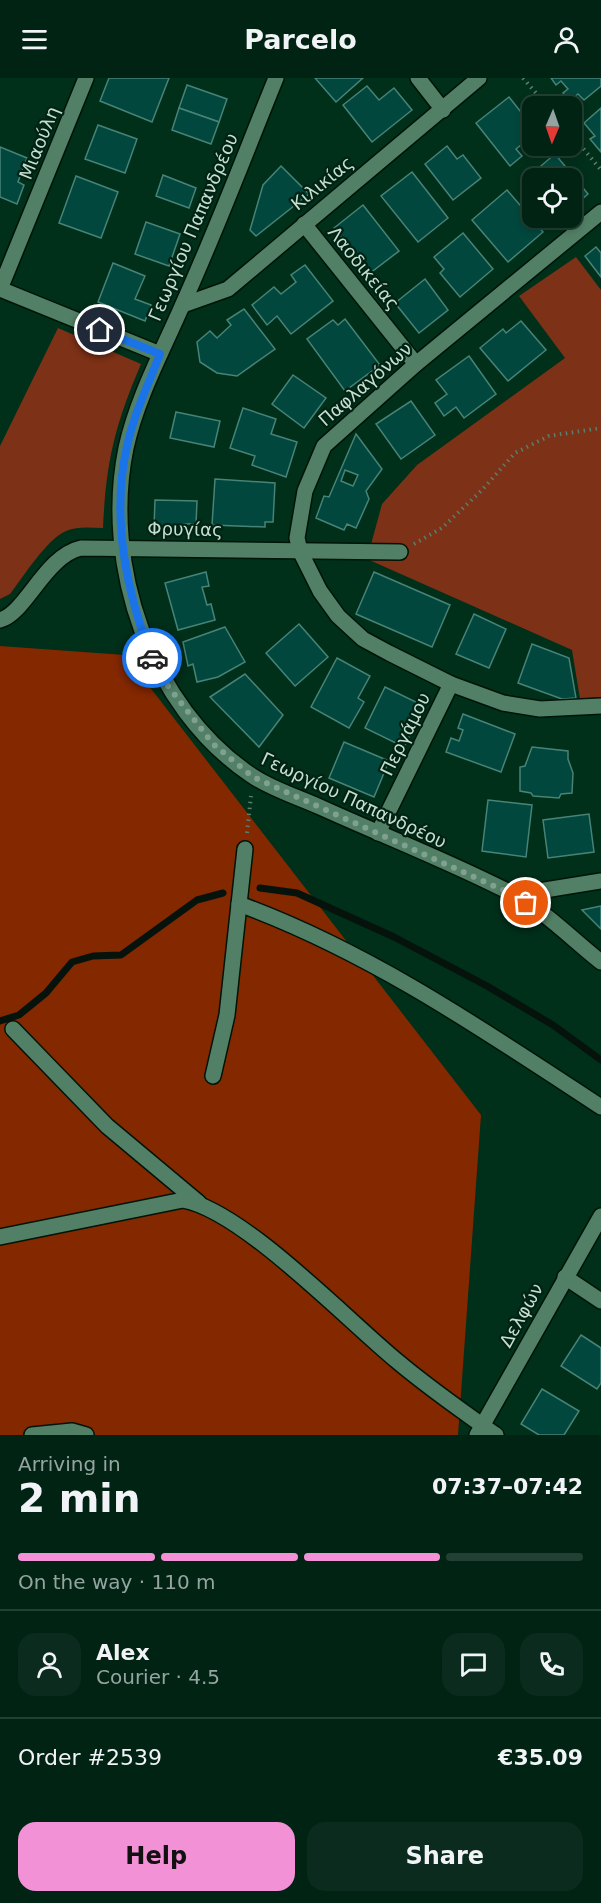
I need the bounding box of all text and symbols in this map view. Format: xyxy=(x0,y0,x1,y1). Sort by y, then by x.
icon: menu xyxy=(18,23,51,56)
icon: person xyxy=(550,23,583,56)
text: Parcelo xyxy=(244,24,357,55)
north arrow xyxy=(522,96,582,156)
map controls xyxy=(522,96,582,228)
street label: Μιαούλη xyxy=(15,103,63,183)
street label: Γεωργίου Παπανδρέου xyxy=(144,130,242,324)
street label: Κιλικίας xyxy=(287,152,357,214)
button: locate xyxy=(522,168,582,228)
street label: Λαοδικείας xyxy=(324,222,404,314)
pin xyxy=(74,304,125,355)
icon: home xyxy=(83,313,116,346)
street label: Παφλαγόνων xyxy=(314,338,416,430)
street label: Φρυγίας xyxy=(147,518,223,540)
courier xyxy=(122,628,182,688)
icon: car xyxy=(136,642,169,675)
street label: Περγάμου xyxy=(376,689,434,779)
street label: Γεωργίου Παπανδρέου xyxy=(258,748,450,852)
pin xyxy=(500,877,551,928)
icon: bag xyxy=(509,886,542,919)
street label: Δελφών xyxy=(495,1279,547,1351)
text: Arriving in xyxy=(18,1452,121,1476)
text: 07:37–07:42 xyxy=(432,1474,583,1499)
text: 2 min xyxy=(18,1476,140,1521)
text: On the way · 110 m xyxy=(18,1570,216,1594)
button: person xyxy=(18,1633,81,1696)
button: chat xyxy=(442,1633,505,1696)
button: phone xyxy=(520,1633,583,1696)
text: Alex xyxy=(96,1640,150,1665)
text: Courier · 4.5 xyxy=(96,1665,220,1689)
text: Order #2539 xyxy=(18,1745,162,1770)
text: €35.09 xyxy=(498,1745,583,1770)
button: Help xyxy=(18,1822,295,1891)
button: Share xyxy=(307,1822,583,1891)

